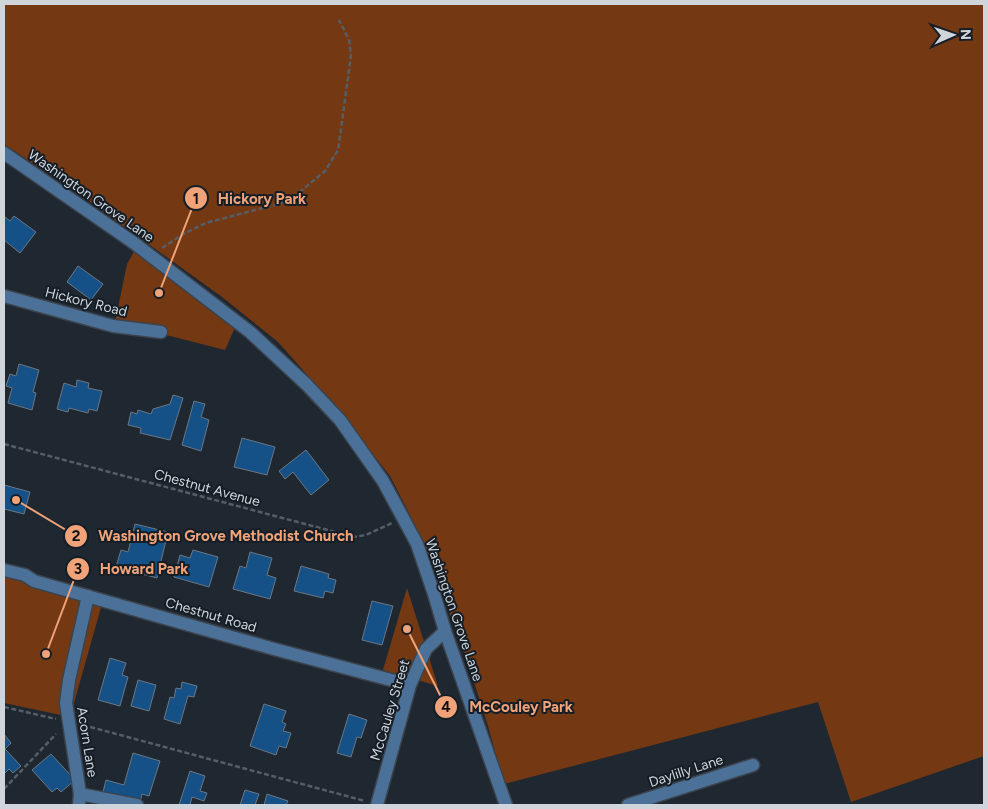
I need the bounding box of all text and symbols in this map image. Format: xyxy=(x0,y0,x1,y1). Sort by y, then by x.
north arrow xyxy=(928,10,978,60)
text: N xyxy=(957,29,974,40)
street label: Washington Grove Lane xyxy=(25,146,157,246)
callout: Hickory Park xyxy=(183,183,316,213)
text: 1 xyxy=(193,190,199,208)
text: Hickory Park xyxy=(218,190,306,208)
street label: Hickory Road xyxy=(43,284,129,320)
street label: Chestnut Avenue xyxy=(152,466,262,510)
callout: Washington Grove Methodist Church xyxy=(64,521,364,551)
text: 2 xyxy=(72,527,81,545)
text: Washington Grove Methodist Church xyxy=(98,527,354,545)
street label: Washington Grove Lane xyxy=(422,536,487,684)
callout: Howard Park xyxy=(65,554,199,584)
text: 3 xyxy=(74,560,82,578)
text: Howard Park xyxy=(100,560,188,578)
street label: Chestnut Road xyxy=(163,594,259,636)
street label: McCauley Street xyxy=(367,657,413,763)
callout: McCouley Park xyxy=(434,692,582,722)
text: 4 xyxy=(441,698,451,716)
text: McCouley Park xyxy=(469,698,573,716)
street label: Acorn Lane xyxy=(73,706,101,779)
street label: Daylilly Lane xyxy=(647,751,726,791)

